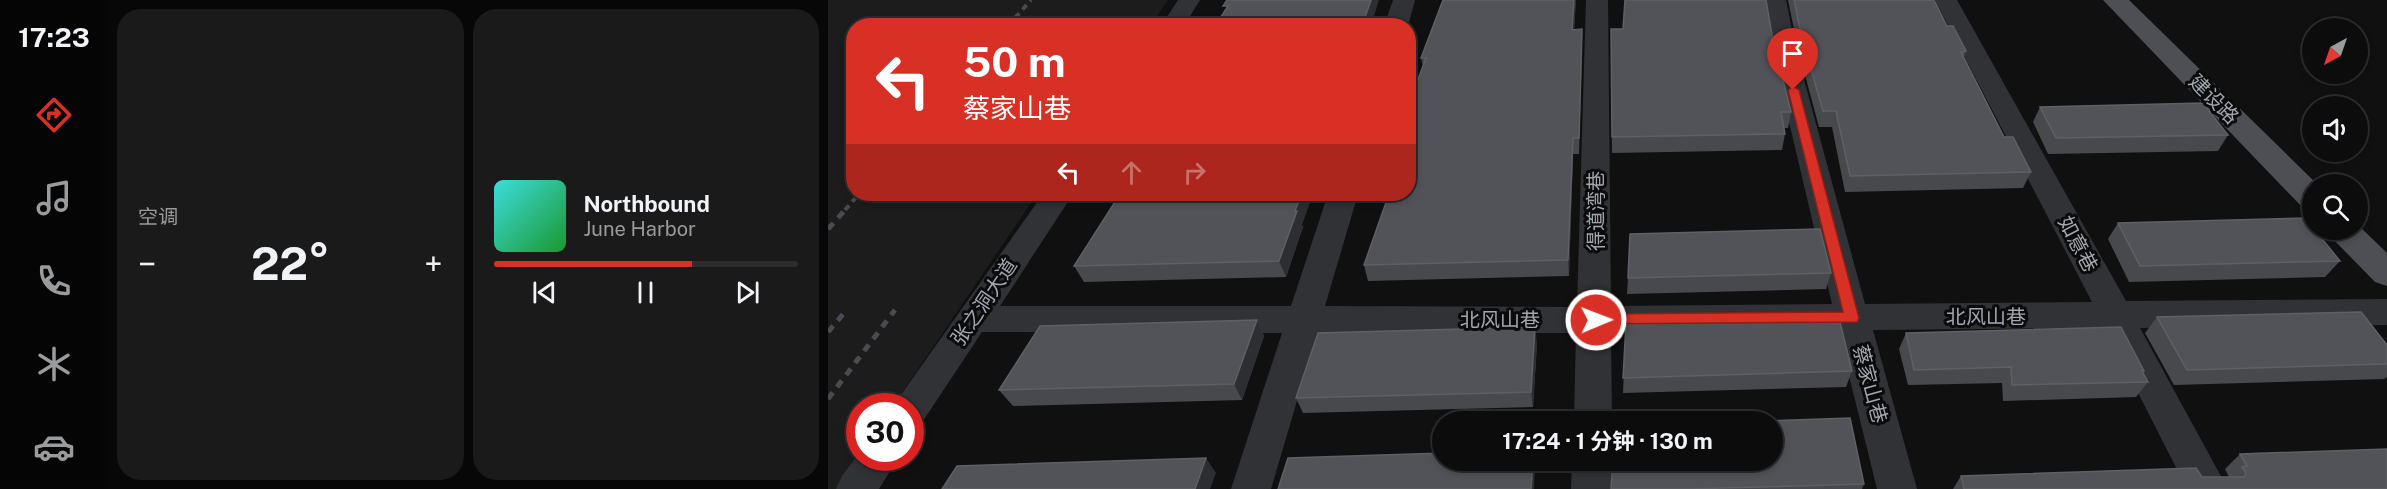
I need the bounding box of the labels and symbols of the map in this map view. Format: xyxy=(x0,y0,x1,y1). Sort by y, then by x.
north arrow xyxy=(2302,18,2368,84)
pin xyxy=(1767,28,1818,90)
street label: 建设路 xyxy=(2184,69,2244,129)
street label: 得道湾巷 xyxy=(1584,171,1608,251)
street label: 如意巷 xyxy=(2053,212,2103,276)
street label: 张之洞大道 xyxy=(946,254,1022,350)
position arrow xyxy=(1564,288,1628,352)
street label: 北风山巷 xyxy=(1946,305,2026,329)
street label: 北风山巷 xyxy=(1460,308,1540,332)
street label: 蔡家山巷 xyxy=(1848,342,1892,426)
speed limit sign: 30 xyxy=(846,393,924,471)

